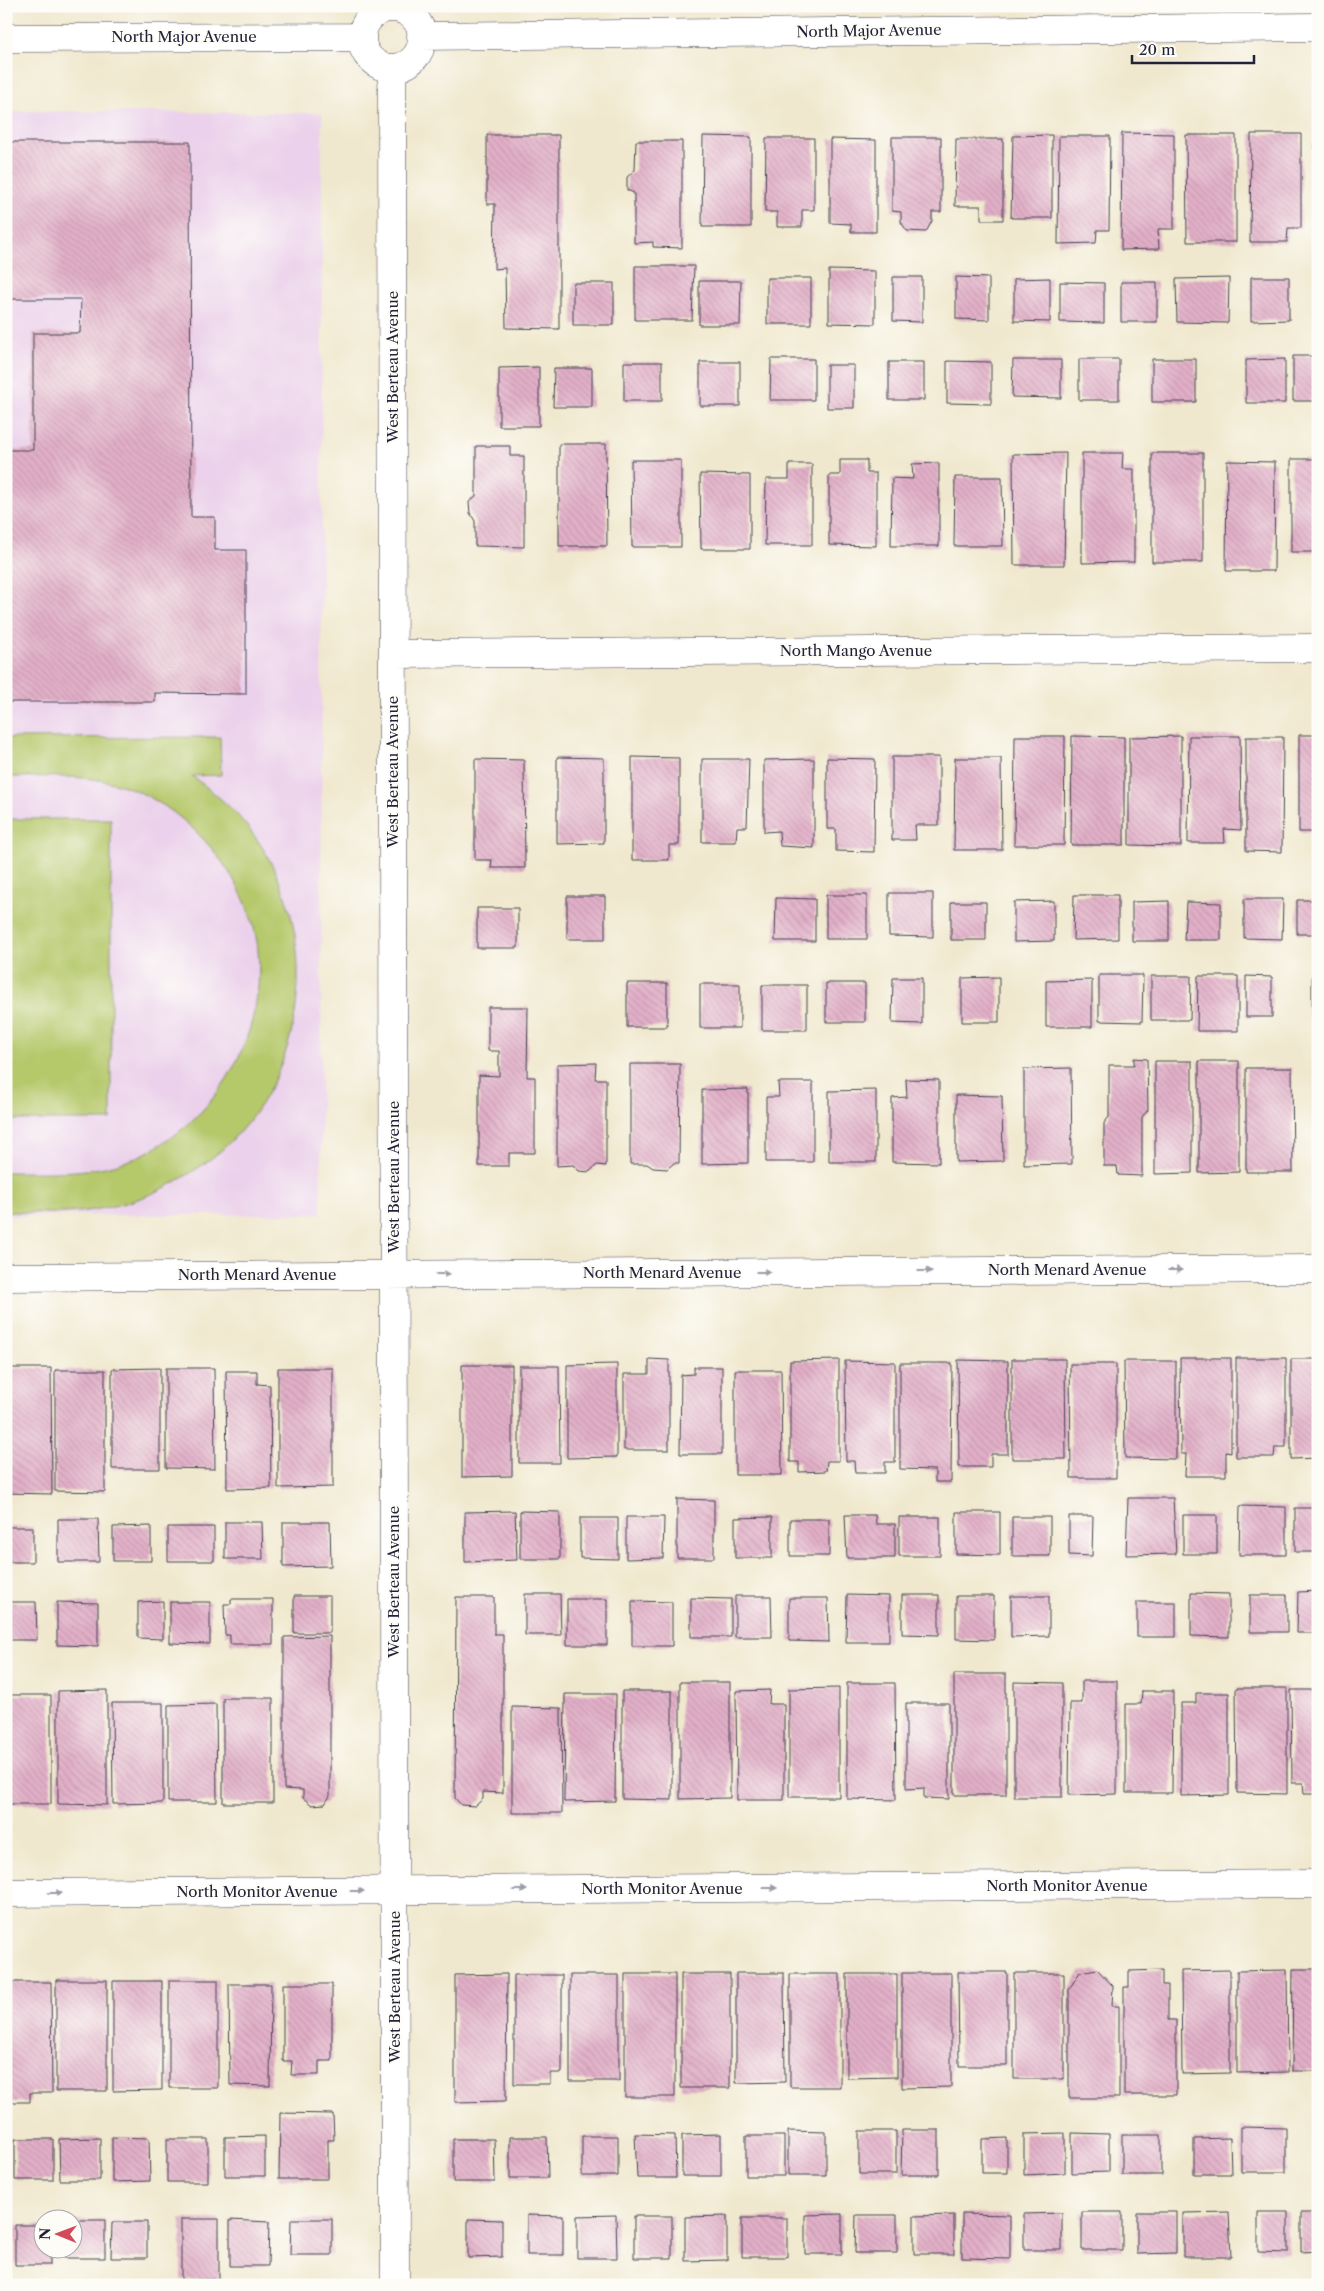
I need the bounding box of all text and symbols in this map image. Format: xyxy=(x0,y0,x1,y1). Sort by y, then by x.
street label: North Major Avenue xyxy=(796,20,942,41)
street label: North Major Avenue xyxy=(111,27,257,46)
scale bar xyxy=(1132,32,1254,64)
text: 20 m xyxy=(1139,40,1175,59)
street label: West Berteau Avenue xyxy=(383,291,402,444)
street label: North Mango Avenue xyxy=(780,641,932,660)
street label: West Berteau Avenue xyxy=(383,696,402,849)
street label: West Berteau Avenue xyxy=(384,1101,403,1254)
street label: North Menard Avenue xyxy=(988,1260,1146,1279)
street label: North Menard Avenue xyxy=(583,1263,741,1282)
street label: North Menard Avenue xyxy=(178,1265,336,1284)
one-way arrow xyxy=(1168,1265,1184,1273)
one-way arrow xyxy=(918,1267,934,1275)
one-way arrow xyxy=(755,1268,771,1276)
one-way arrow xyxy=(435,1270,451,1278)
street label: West Berteau Avenue xyxy=(384,1506,403,1659)
street label: North Monitor Avenue xyxy=(986,1876,1148,1895)
street label: North Monitor Avenue xyxy=(581,1879,743,1898)
street label: North Monitor Avenue xyxy=(176,1882,338,1901)
one-way arrow xyxy=(762,1884,778,1892)
one-way arrow xyxy=(512,1886,528,1894)
one-way arrow xyxy=(350,1887,366,1895)
one-way arrow xyxy=(47,1889,63,1897)
street label: West Berteau Avenue xyxy=(385,1911,404,2064)
north arrow xyxy=(32,2208,82,2258)
text: N xyxy=(36,2228,54,2240)

